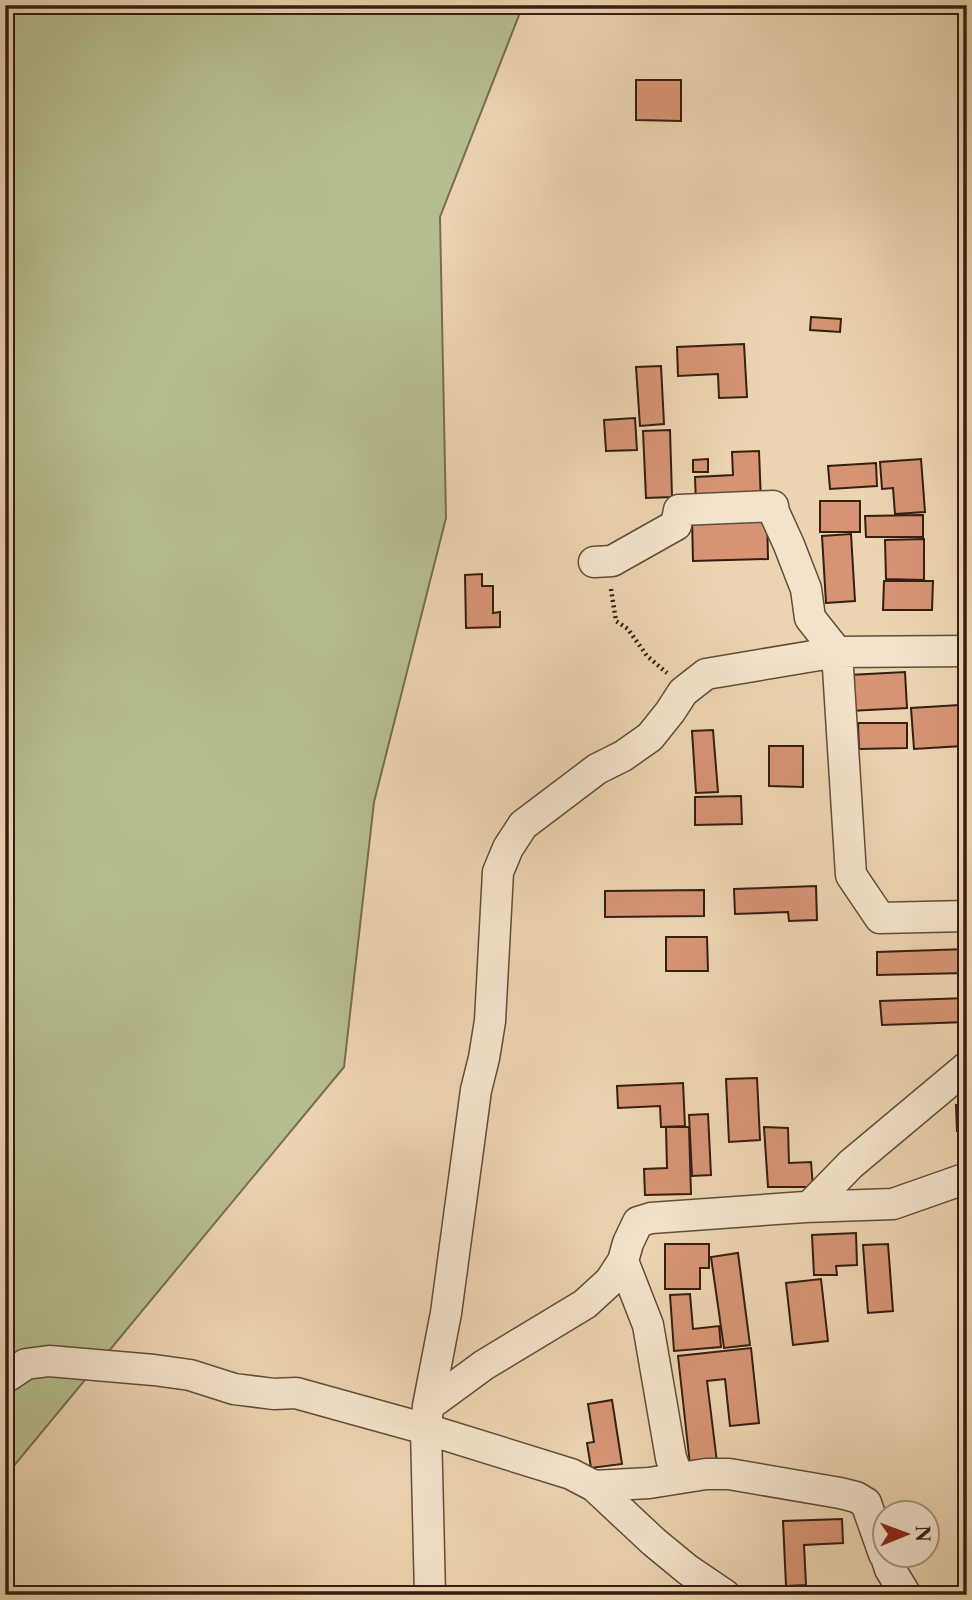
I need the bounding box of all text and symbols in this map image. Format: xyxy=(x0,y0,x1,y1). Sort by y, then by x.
north arrow xyxy=(870,1498,940,1568)
text: N xyxy=(911,1525,934,1542)

